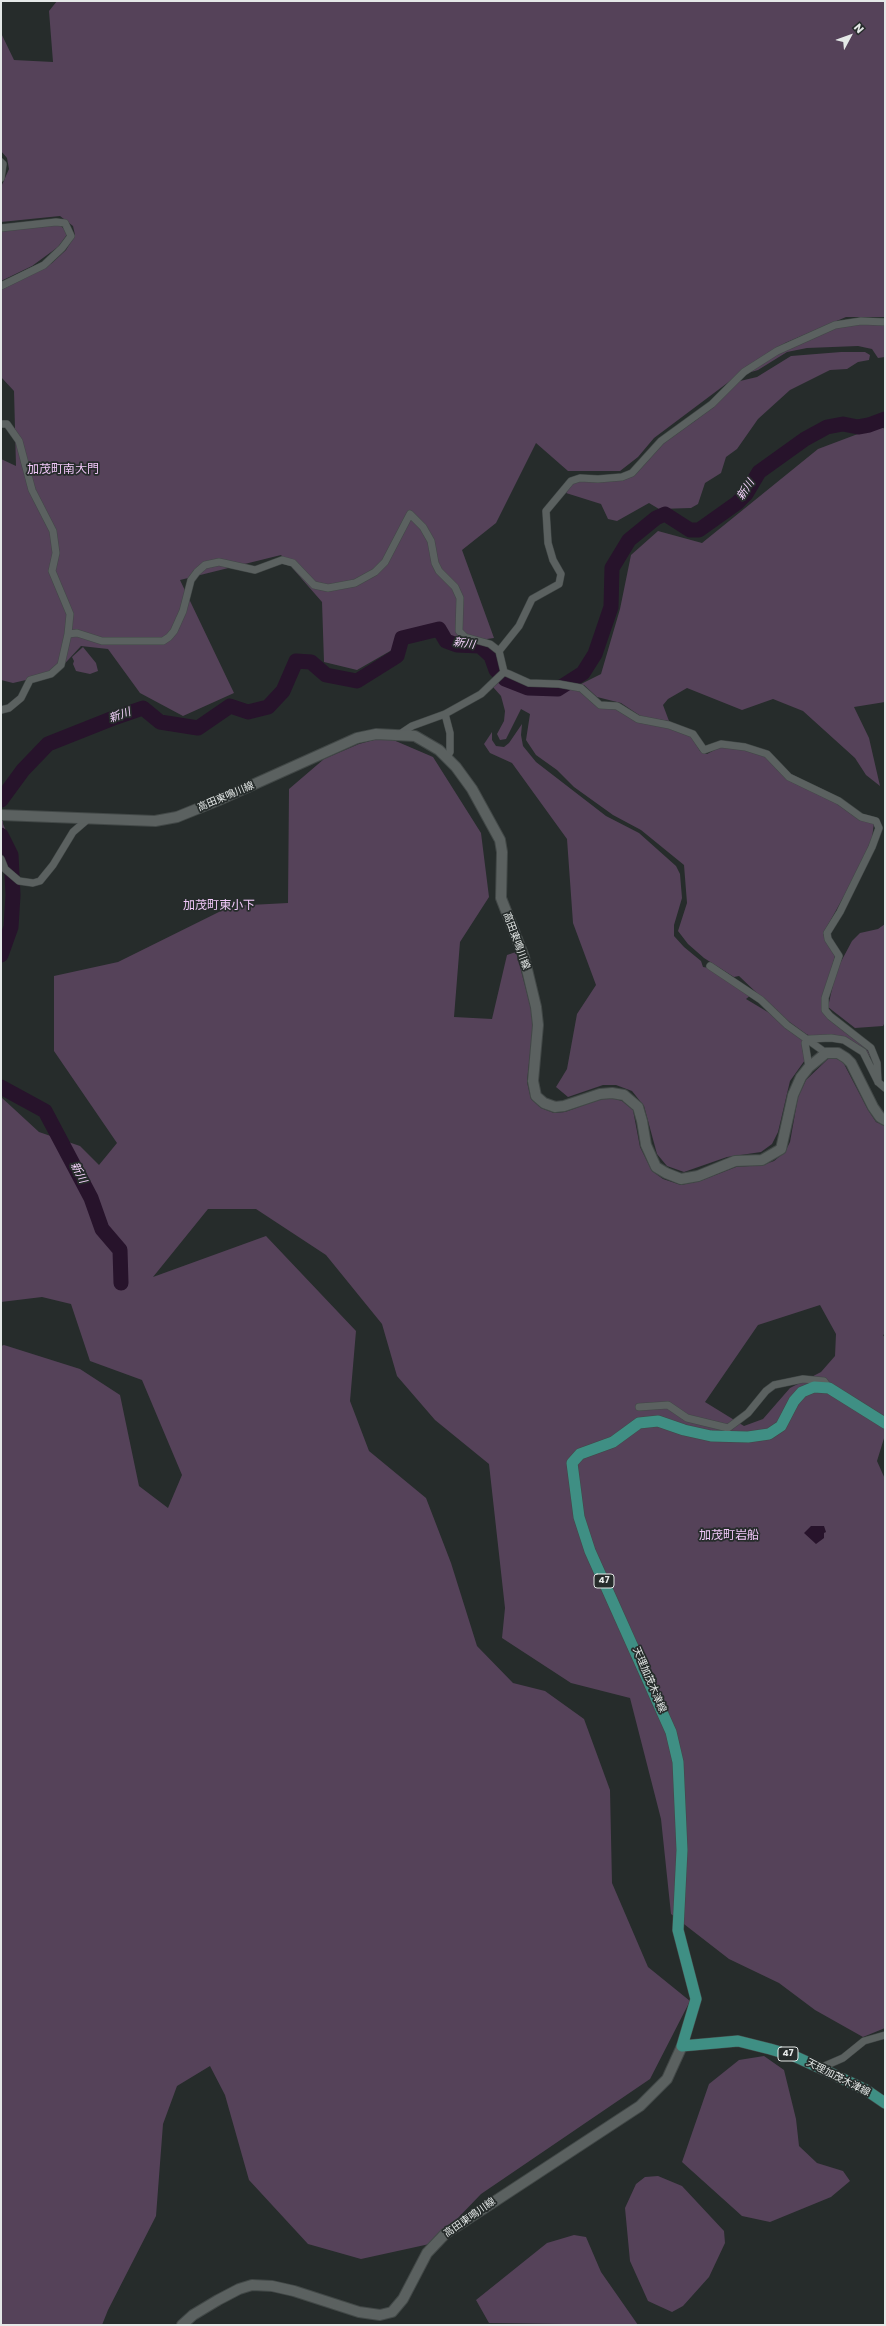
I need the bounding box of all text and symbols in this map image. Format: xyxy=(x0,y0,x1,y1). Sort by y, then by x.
north arrow xyxy=(830,16,870,56)
text: N xyxy=(850,20,868,37)
district label: 加茂町南大門 xyxy=(27,463,99,477)
water label: 新川 xyxy=(734,477,758,503)
water label: 新川 xyxy=(452,636,476,652)
water label: 新川 xyxy=(107,706,133,726)
street label: 高田東鳴川線 xyxy=(196,780,256,814)
district label: 加茂町東小下 xyxy=(183,899,255,913)
street label: 高田東鳴川線 xyxy=(500,911,532,971)
water label: 新川 xyxy=(67,1160,89,1186)
district label: 加茂町岩船 xyxy=(699,1529,759,1543)
road number: 47 xyxy=(594,1574,614,1588)
street label: 天理加茂木津線 xyxy=(630,1645,668,1715)
road number: 47 xyxy=(778,2047,798,2061)
street label: 天理加茂木津線 xyxy=(804,2057,872,2099)
street label: 高田東鳴川線 xyxy=(442,2196,498,2240)

